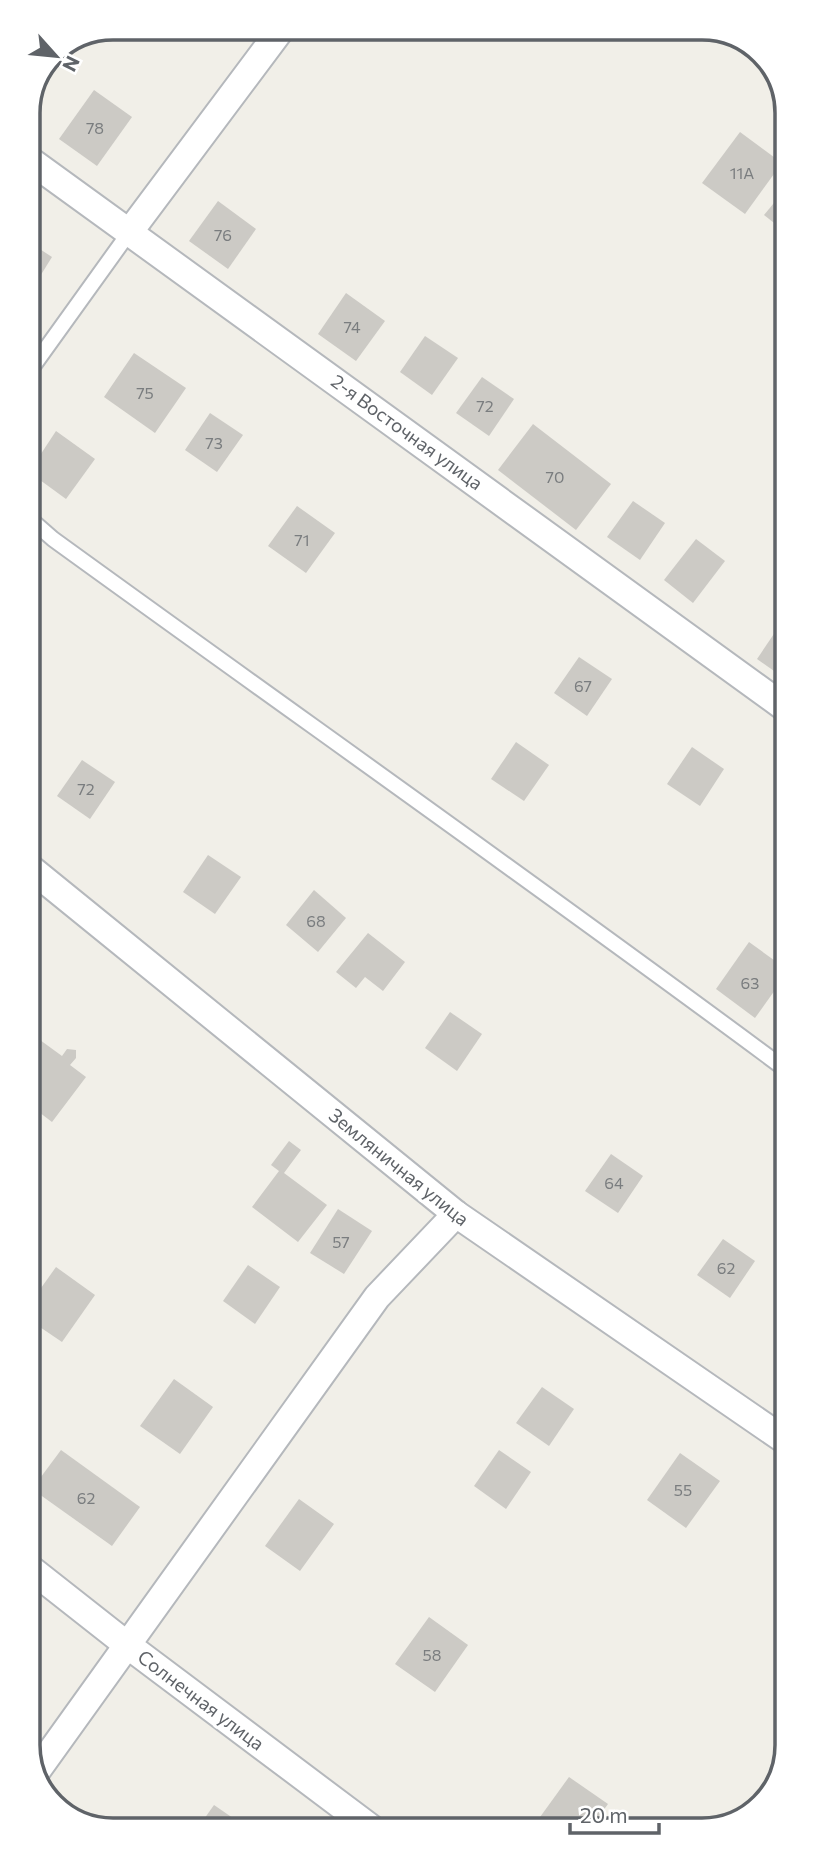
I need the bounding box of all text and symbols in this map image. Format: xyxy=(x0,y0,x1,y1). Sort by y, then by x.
north arrow xyxy=(21,21,91,91)
text: N xyxy=(58,52,85,76)
house number: 78 xyxy=(86,118,104,137)
house number: 11А xyxy=(730,163,754,182)
house number: 76 xyxy=(214,225,232,244)
house number: 74 xyxy=(343,317,361,336)
street label: 2-я Восточная улица xyxy=(327,369,488,494)
house number: 75 xyxy=(136,383,154,402)
house number: 72 xyxy=(476,396,494,415)
house number: 73 xyxy=(205,433,223,452)
house number: 70 xyxy=(546,467,564,486)
house number: 71 xyxy=(294,530,310,549)
house number: 67 xyxy=(574,676,592,695)
house number: 72 xyxy=(77,779,95,798)
house number: 68 xyxy=(306,911,326,930)
house number: 63 xyxy=(741,973,759,992)
street label: Земляничная улица xyxy=(325,1103,474,1230)
house number: 64 xyxy=(604,1173,624,1192)
house number: 57 xyxy=(332,1232,350,1251)
house number: 62 xyxy=(717,1258,735,1277)
house number: 55 xyxy=(674,1480,692,1499)
house number: 62 xyxy=(77,1488,95,1507)
street label: Солнечная улица xyxy=(134,1645,269,1755)
house number: 58 xyxy=(423,1645,441,1664)
scale bar xyxy=(570,1792,659,1836)
text: 20 m xyxy=(580,1802,628,1827)

